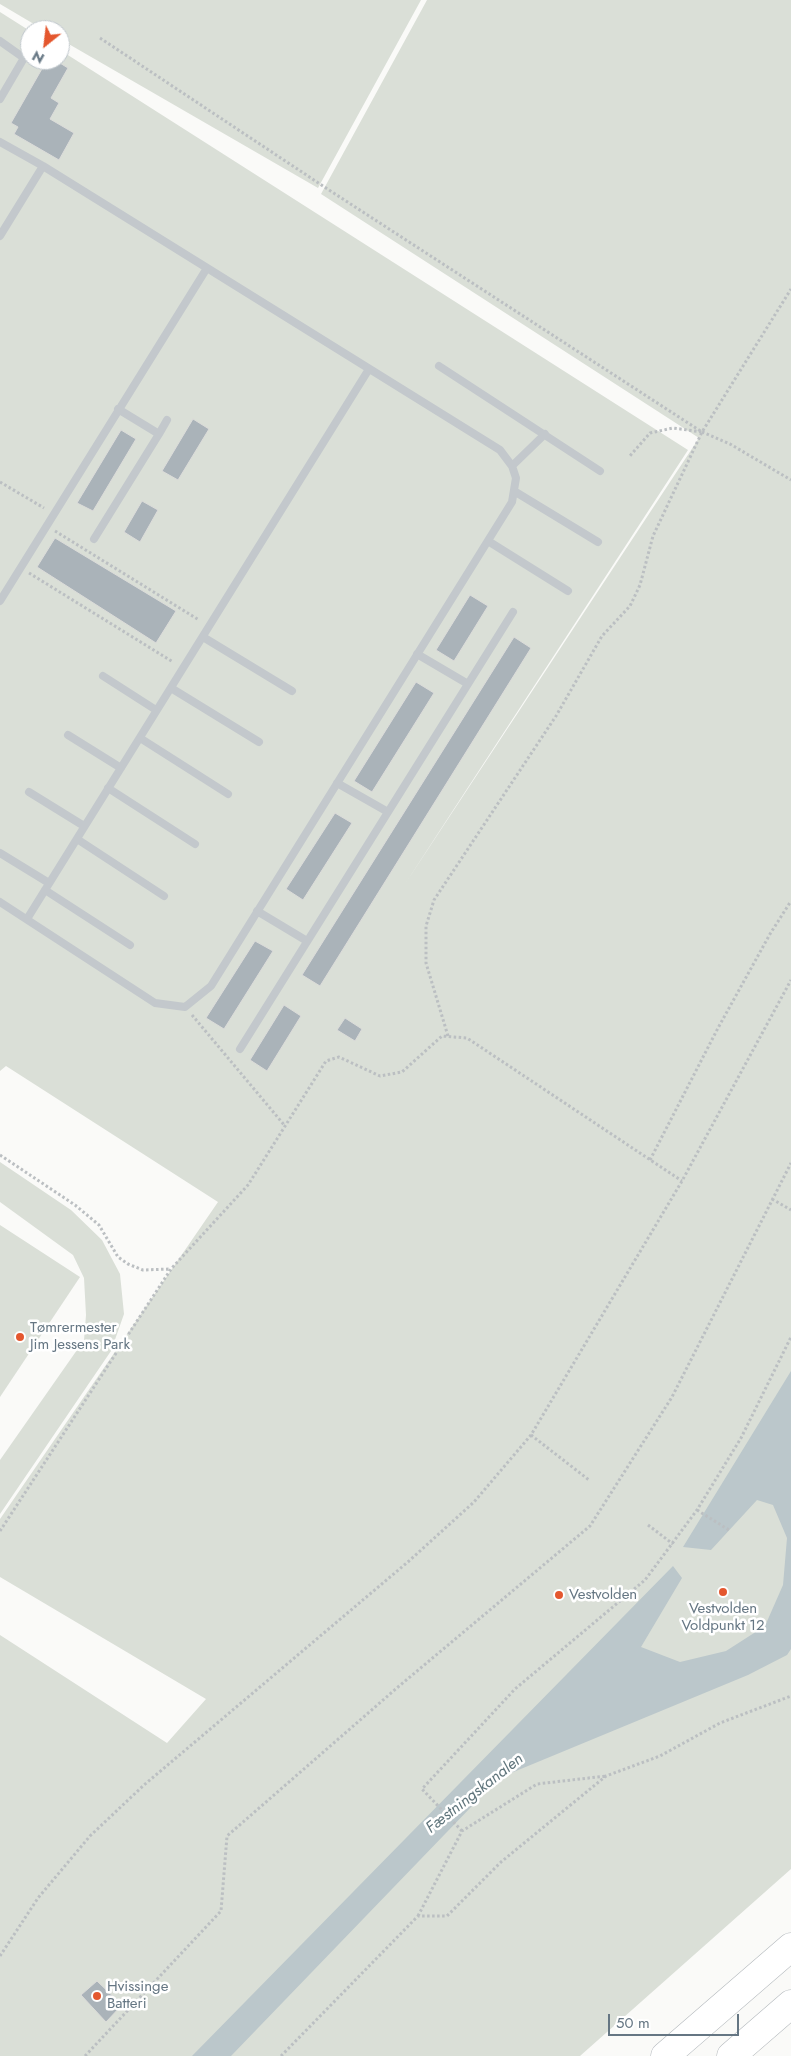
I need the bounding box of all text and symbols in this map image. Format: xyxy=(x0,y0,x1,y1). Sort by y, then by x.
north arrow xyxy=(20,20,70,70)
text: N xyxy=(28,46,48,69)
place label: Tømrermester Jim Jessens Park xyxy=(30,1319,130,1354)
marker: Tømrermester Jim Jessens Park xyxy=(14,1331,26,1343)
place label: Vestvolden xyxy=(569,1586,637,1604)
marker: Vestvolden Voldpunkt 12 xyxy=(717,1586,729,1598)
marker: Vestvolden xyxy=(553,1589,565,1601)
place label: Vestvolden Voldpunkt 12 xyxy=(681,1600,765,1635)
water label: Fæstningskanalen xyxy=(422,1750,528,1838)
place label: Hvissinge Batteri xyxy=(107,1978,168,2013)
marker: Hvissinge Batteri xyxy=(91,1990,103,2002)
scale bar xyxy=(611,2004,742,2036)
text: 50 m xyxy=(616,2012,650,2034)

